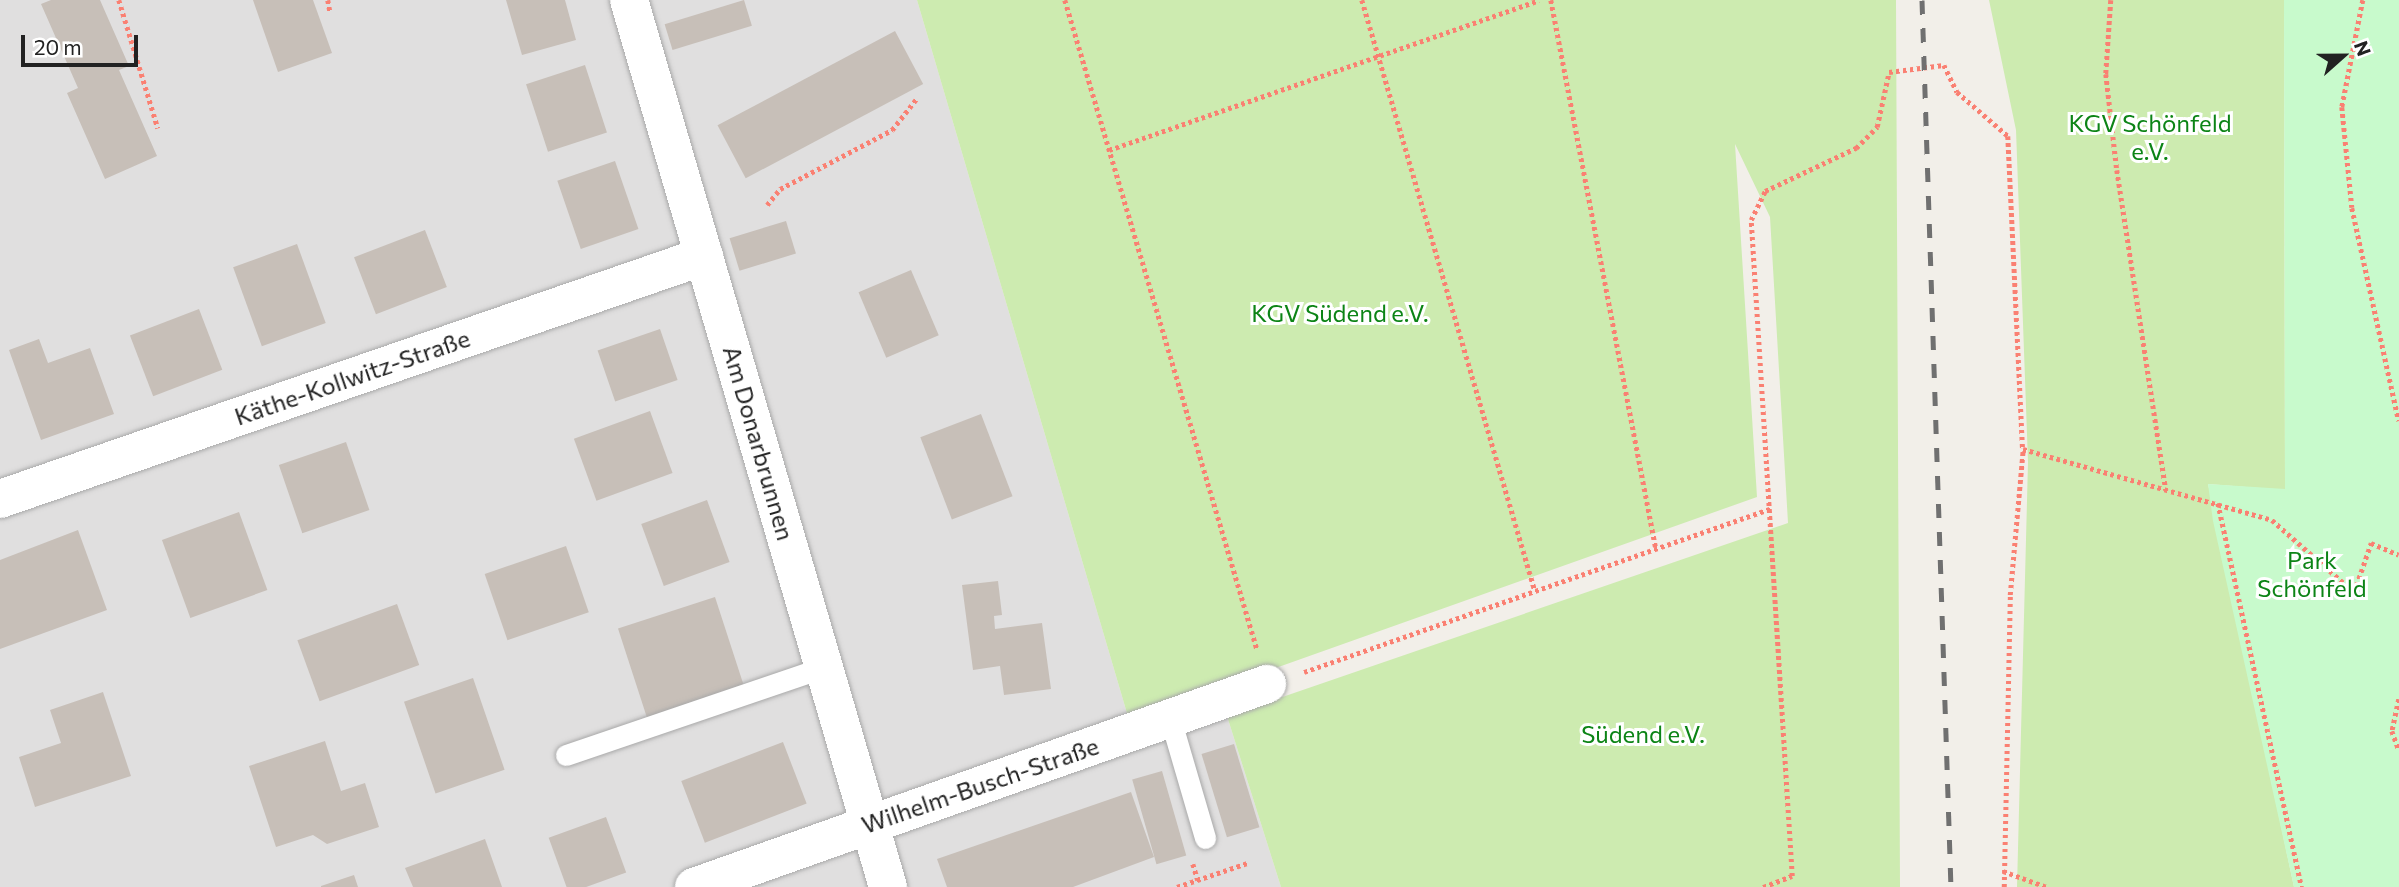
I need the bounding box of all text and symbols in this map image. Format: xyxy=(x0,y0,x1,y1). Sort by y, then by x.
scale bar xyxy=(24,21,142,65)
north arrow xyxy=(2308,21,2378,91)
text: 20 m xyxy=(34,34,82,59)
text: N xyxy=(2350,38,2376,59)
park label: KGV Schönfeld e.V. xyxy=(2068,109,2232,165)
park label: KGV Südend e.V. xyxy=(1251,299,1429,327)
street label: Käthe-Kollwitz-Straße xyxy=(231,323,473,431)
street label: Am Donarbrunnen xyxy=(717,342,801,544)
park label: Park Schönfeld xyxy=(2257,546,2367,602)
park label: Südend e.V. xyxy=(1581,720,1705,748)
street label: Wilhelm-Busch-Straße xyxy=(858,731,1102,839)

